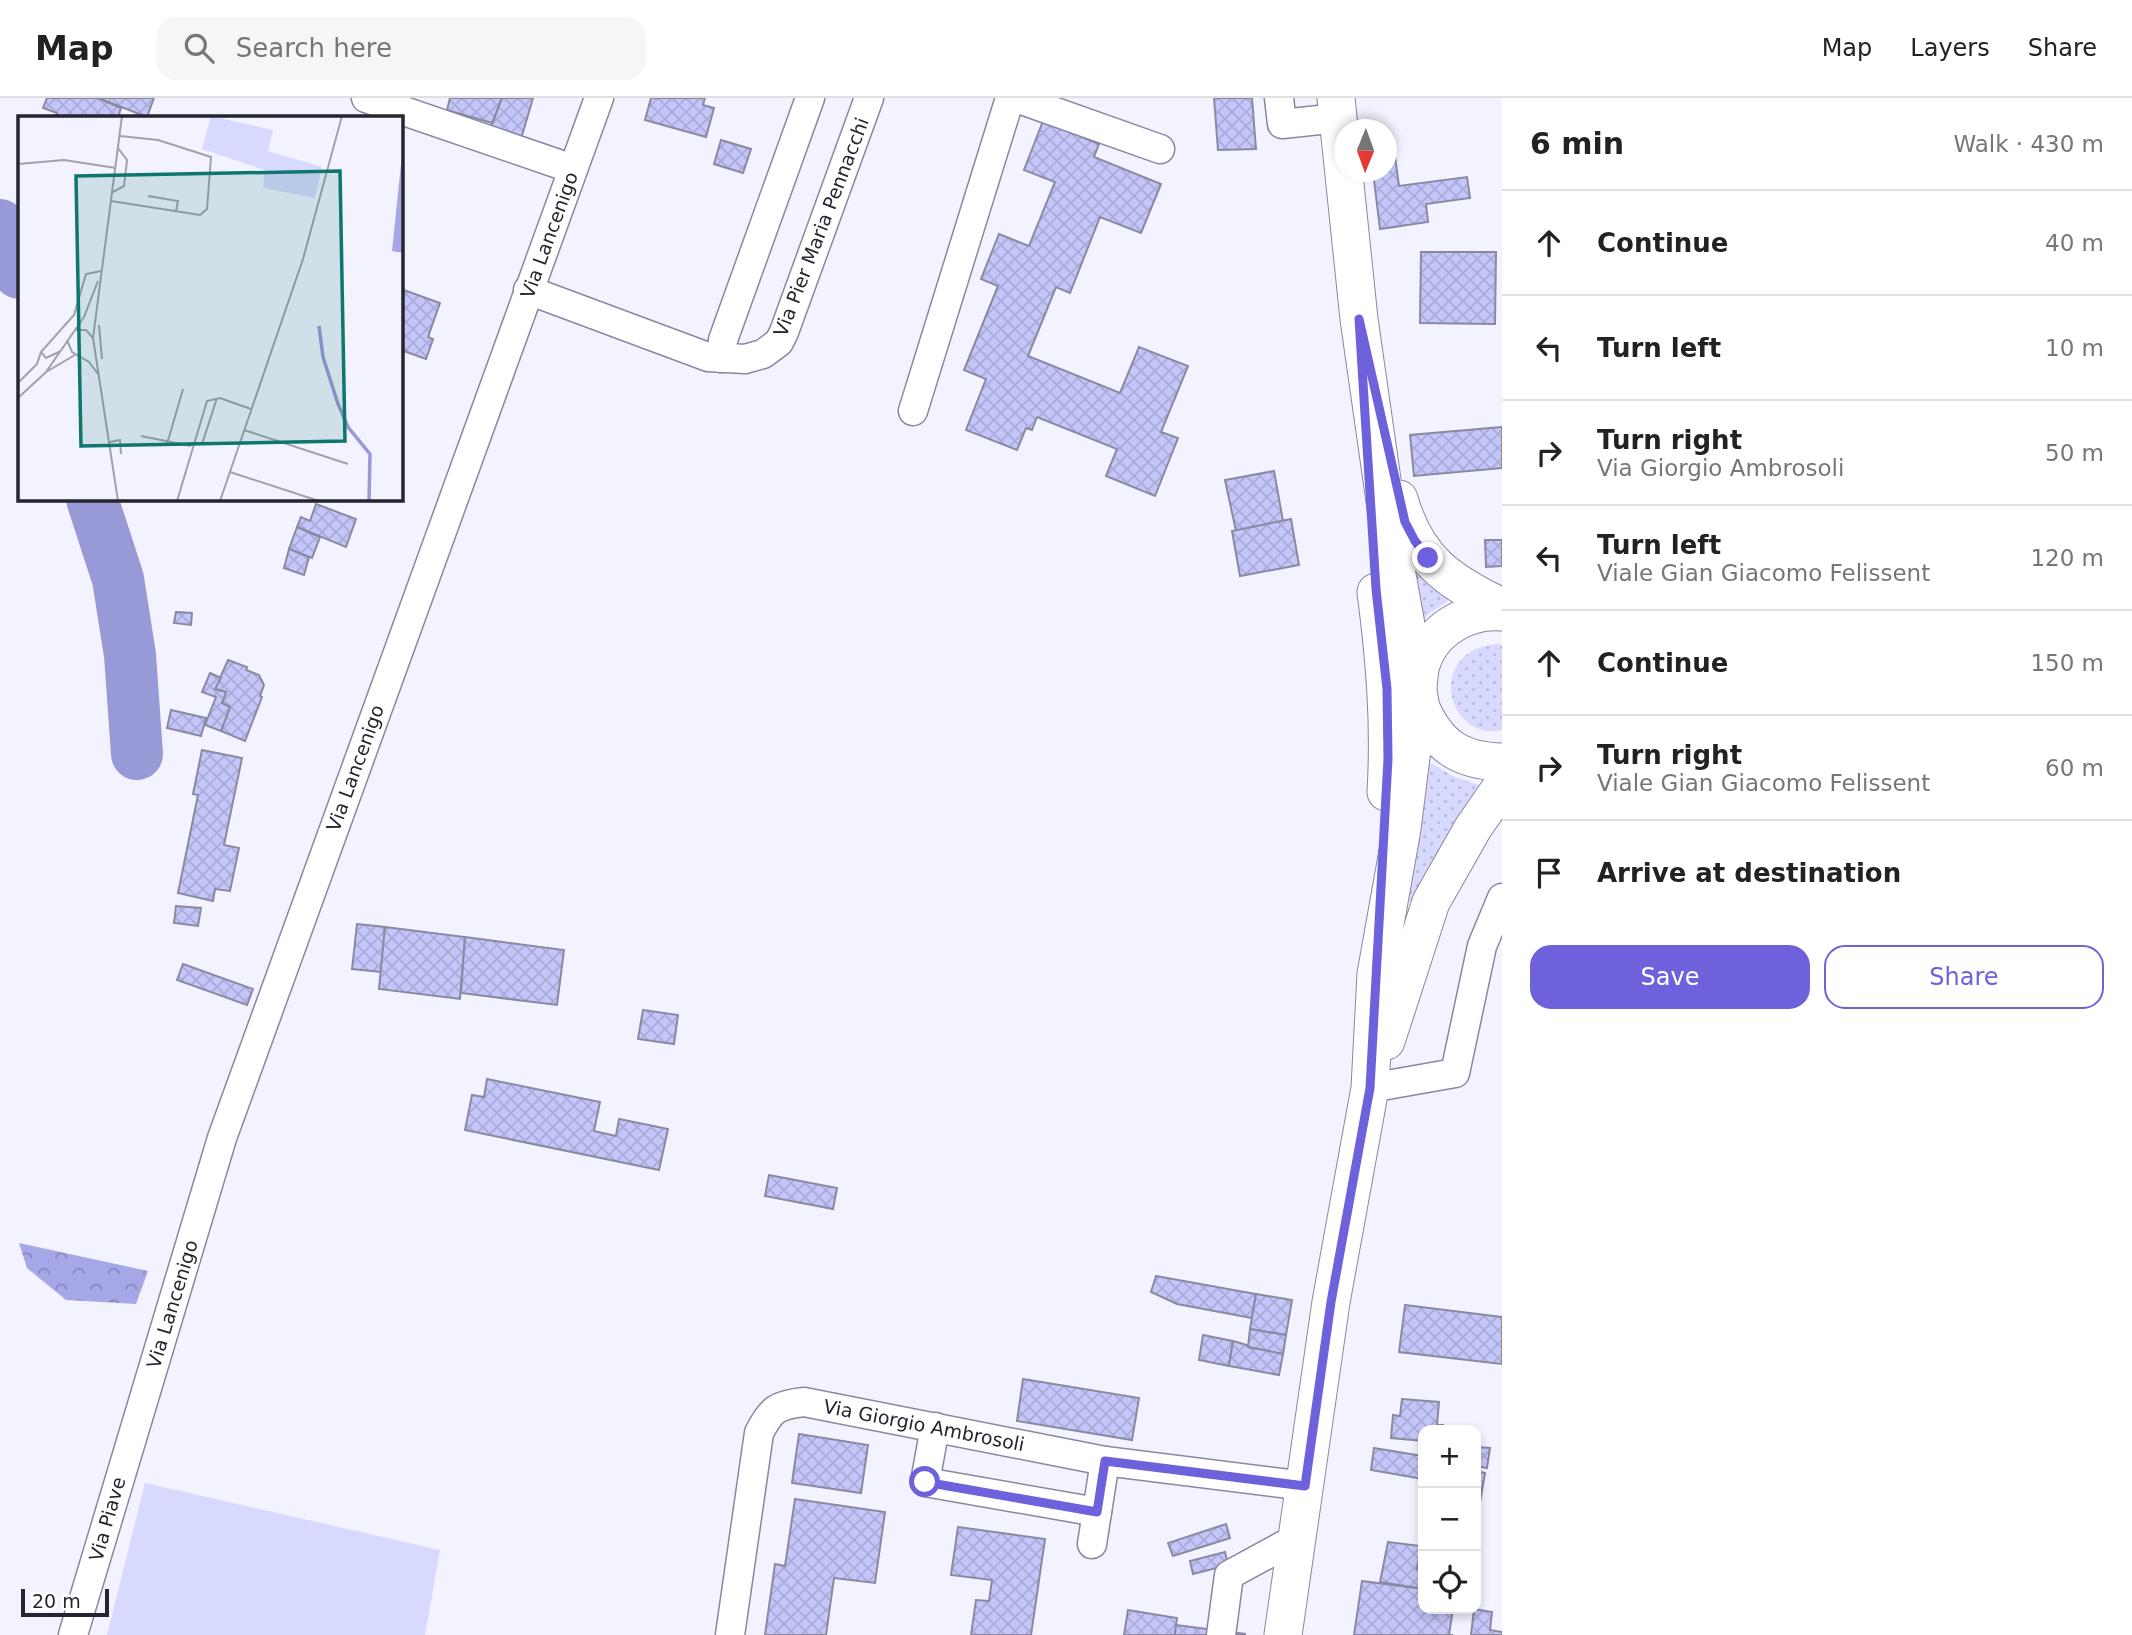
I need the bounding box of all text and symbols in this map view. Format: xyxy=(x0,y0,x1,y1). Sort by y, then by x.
search box xyxy=(156,17,646,80)
text: Map xyxy=(35,29,114,68)
icon: search xyxy=(180,29,218,67)
text: Search here xyxy=(236,33,392,63)
text: Map xyxy=(1822,34,1872,62)
text: Layers xyxy=(1910,34,1990,62)
text: Share xyxy=(2028,34,2097,62)
street label: Via Pier Maria Pennacchi xyxy=(769,114,873,340)
inset map xyxy=(18,116,402,500)
north arrow xyxy=(1334,119,1397,182)
text: 6 min xyxy=(1530,126,1624,161)
text: Walk · 430 m xyxy=(1953,131,2104,157)
street label: Via Lancenigo xyxy=(516,169,582,301)
icon: ahead xyxy=(1530,224,1568,262)
text: Continue xyxy=(1597,228,1728,258)
text: 40 m xyxy=(2045,230,2104,256)
icon: left xyxy=(1530,329,1568,367)
text: Turn left xyxy=(1597,333,1721,363)
text: 10 m xyxy=(2045,335,2104,361)
text: Turn right xyxy=(1597,425,1742,455)
icon: right xyxy=(1530,434,1568,472)
text: 50 m xyxy=(2045,440,2104,466)
text: Via Giorgio Ambrosoli xyxy=(1597,455,1844,481)
text: Turn left xyxy=(1597,530,1721,560)
icon: left xyxy=(1530,539,1568,577)
route end xyxy=(1412,542,1443,573)
text: 120 m xyxy=(2030,545,2104,571)
text: Viale Gian Giacomo Felissent xyxy=(1597,560,1930,586)
icon: ahead xyxy=(1530,644,1568,682)
text: Continue xyxy=(1597,648,1728,678)
text: 150 m xyxy=(2030,650,2104,676)
street label: Via Lancenigo xyxy=(322,702,388,834)
text: Turn right xyxy=(1597,740,1742,770)
icon: right xyxy=(1530,749,1568,787)
text: 60 m xyxy=(2045,755,2104,781)
text: Viale Gian Giacomo Felissent xyxy=(1597,770,1930,796)
icon: arrive xyxy=(1530,854,1568,892)
text: Arrive at destination xyxy=(1597,858,1901,888)
button: Save xyxy=(1530,945,1810,1009)
button: Share xyxy=(1824,945,2104,1009)
street label: Via Lancenigo xyxy=(142,1237,202,1371)
street label: Via Giorgio Ambrosoli xyxy=(822,1395,1026,1455)
map controls xyxy=(1418,1425,1481,1614)
button: + xyxy=(1418,1425,1481,1488)
route start xyxy=(909,1466,940,1497)
street label: Via Piave xyxy=(85,1474,129,1564)
button: − xyxy=(1418,1488,1481,1551)
button: locate xyxy=(1418,1551,1481,1614)
scale bar xyxy=(21,1586,108,1618)
text: 20 m xyxy=(32,1590,81,1612)

